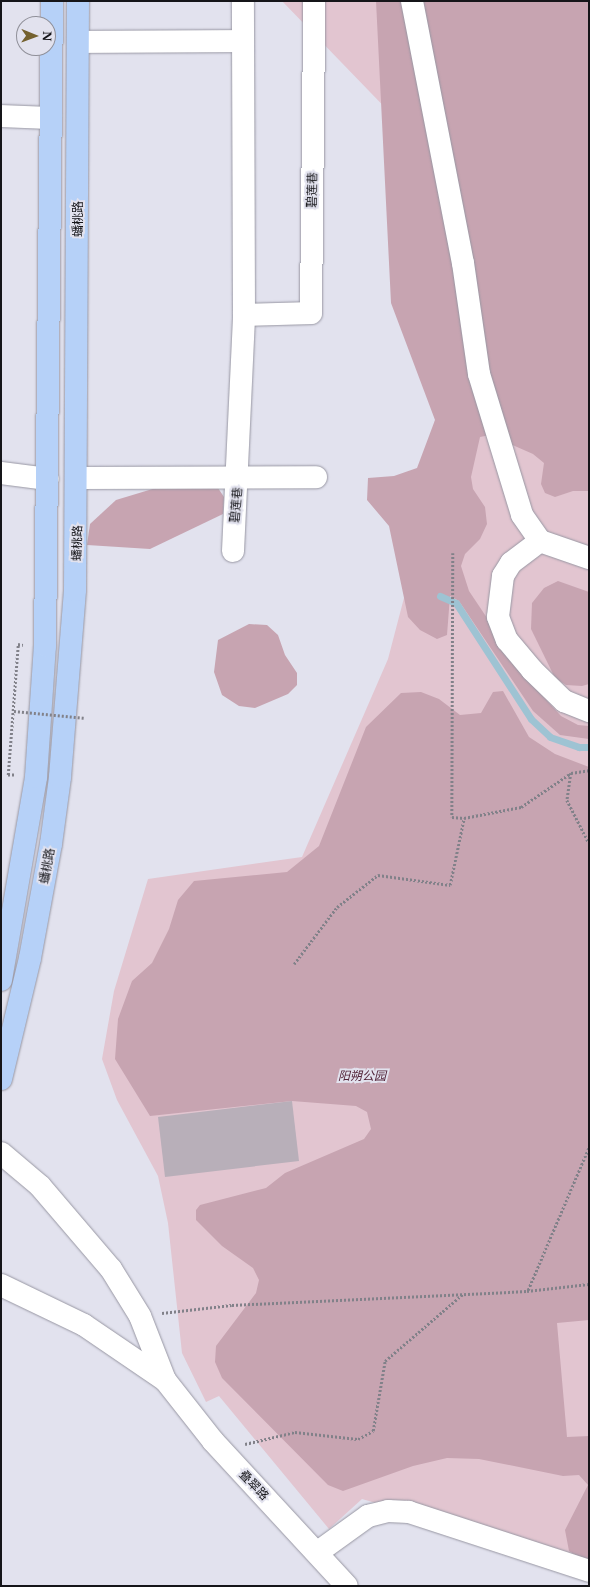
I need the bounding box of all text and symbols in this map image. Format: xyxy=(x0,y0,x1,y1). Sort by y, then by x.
north arrow xyxy=(16,16,56,56)
text: N xyxy=(40,31,54,41)
street label: 碧莲巷 xyxy=(304,172,320,208)
street label: 蟠桃路 xyxy=(71,201,85,237)
street label: 碧莲巷 xyxy=(227,486,245,524)
street label: 蟠桃路 xyxy=(69,525,85,561)
street label: 蟠桃路 xyxy=(37,847,57,885)
park label: 阳朔公园 xyxy=(338,1069,386,1083)
street label: 叠翠路 xyxy=(236,1467,272,1503)

